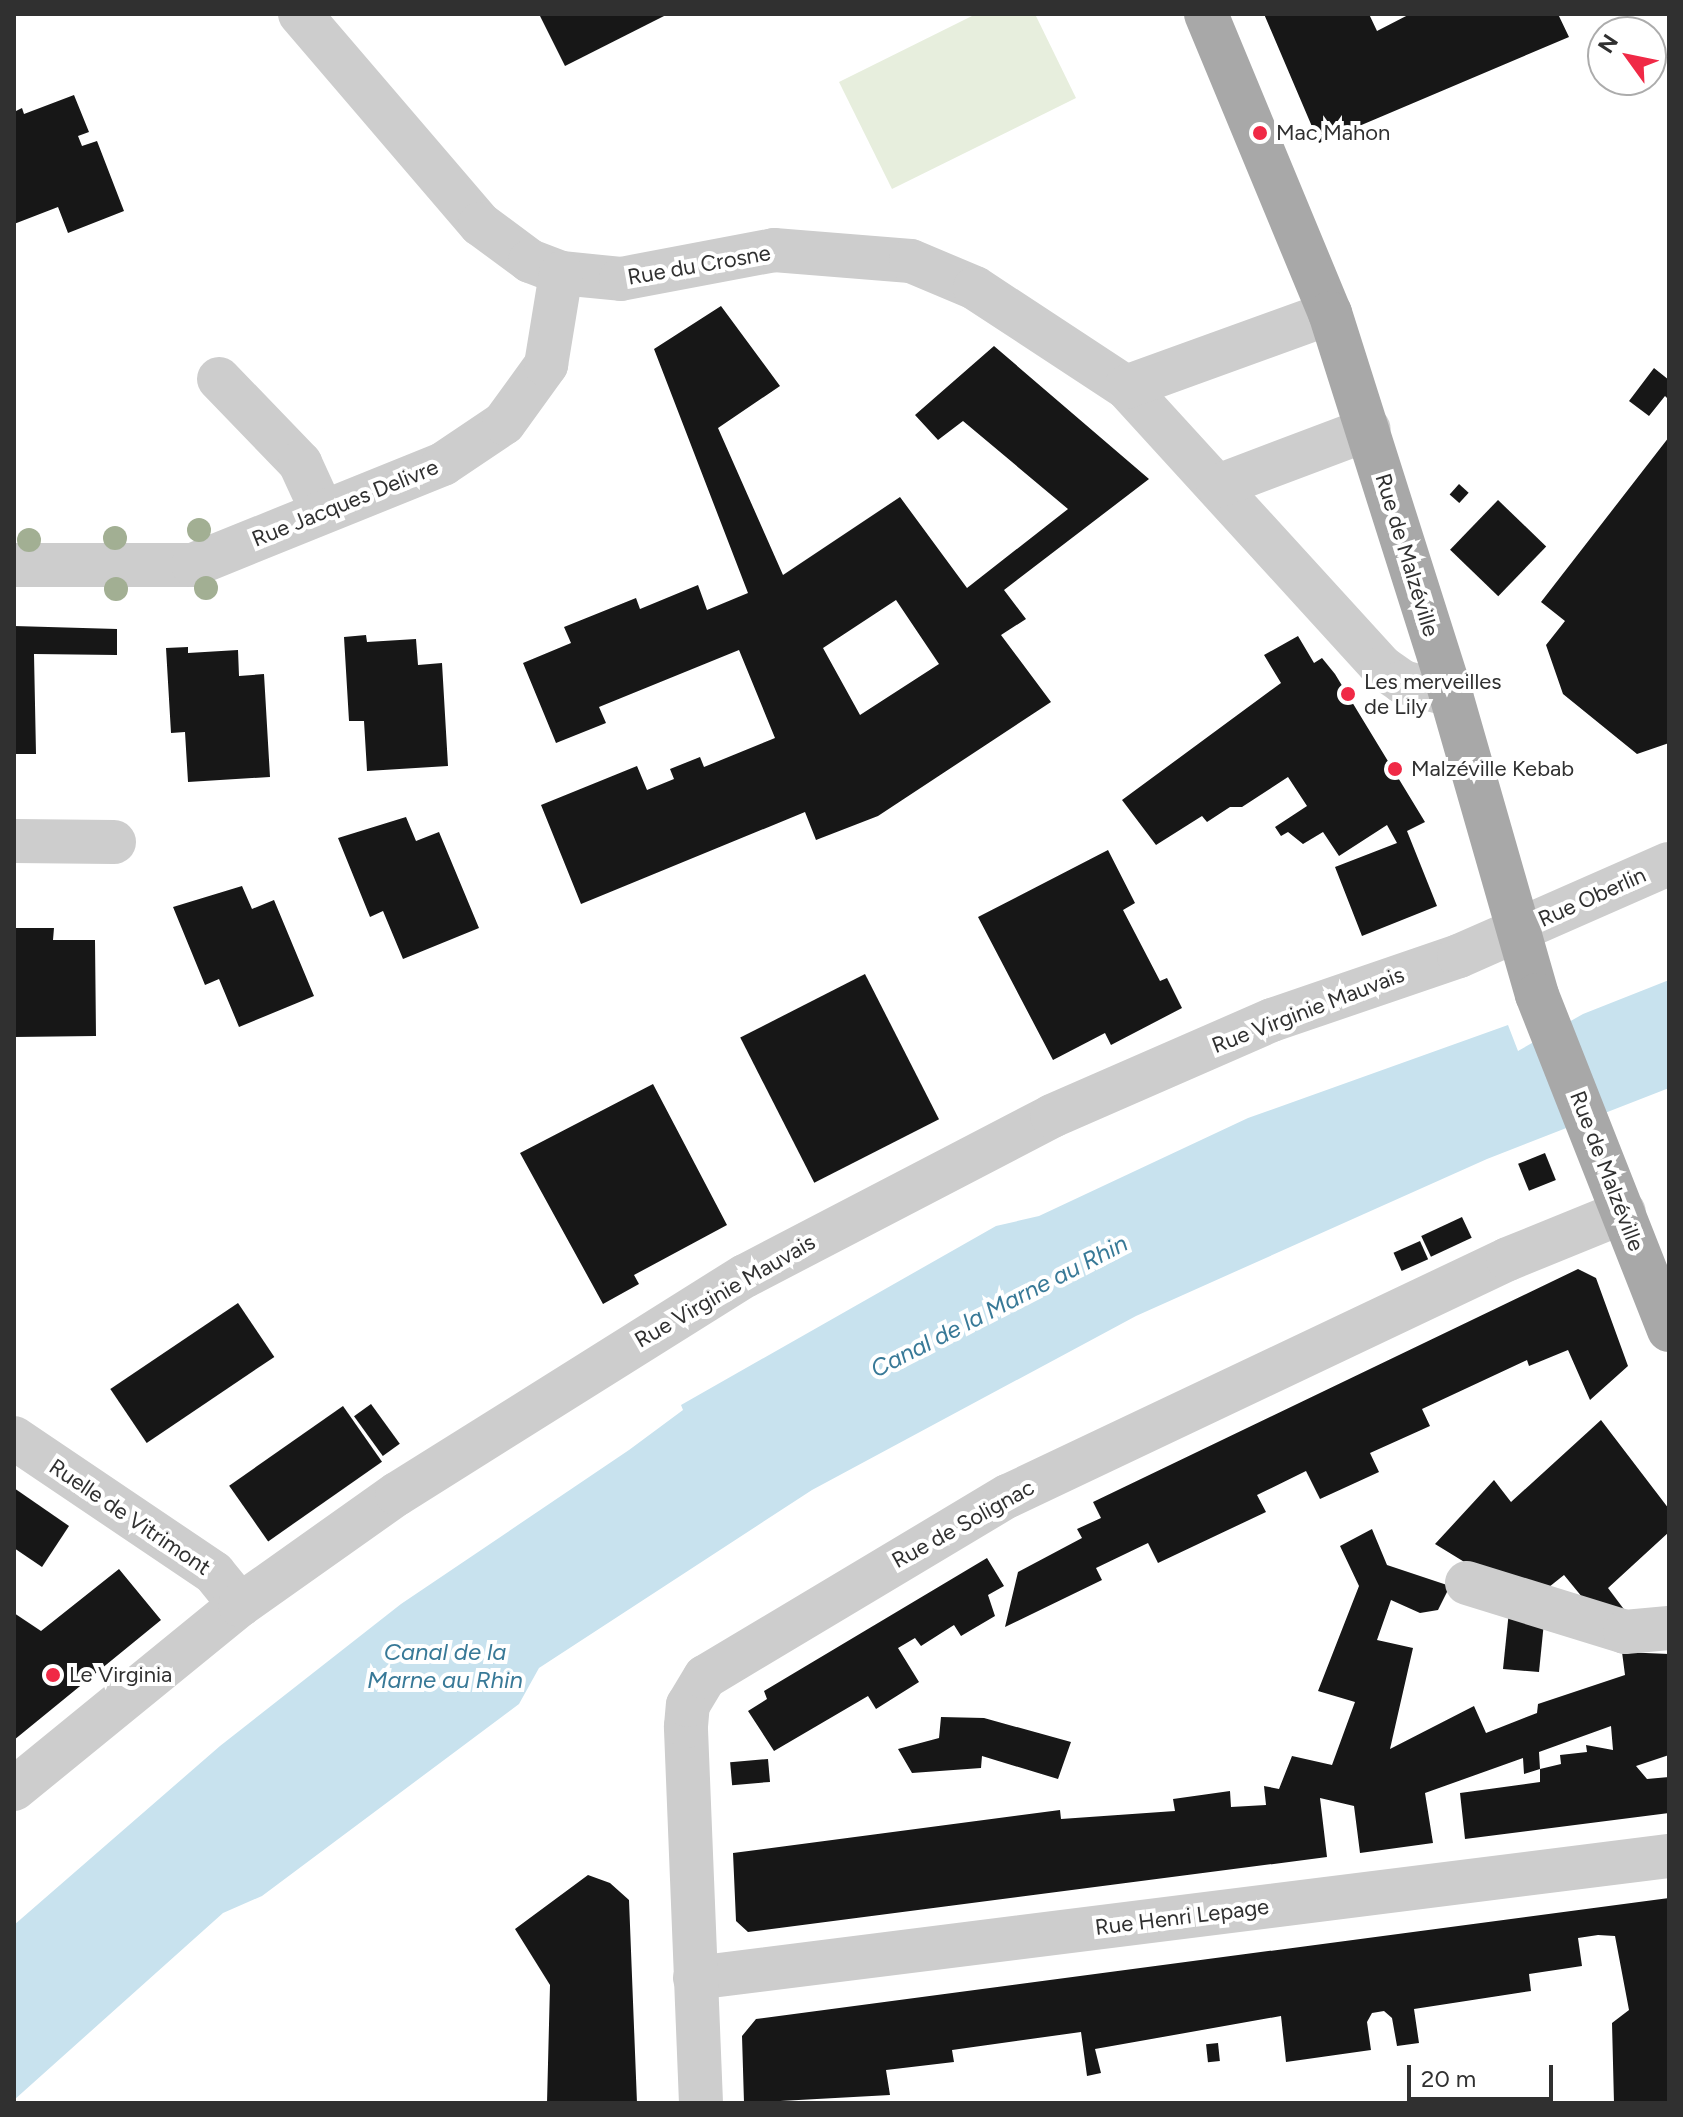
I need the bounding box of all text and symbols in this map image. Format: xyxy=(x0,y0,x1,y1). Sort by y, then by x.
north arrow xyxy=(1587,16,1667,96)
text: N xyxy=(1592,29,1624,58)
place label: Mac Mahon xyxy=(1276,120,1390,146)
marker: Mac Mahon xyxy=(1251,124,1269,142)
street label: Rue du Crosne xyxy=(625,239,773,291)
street label: Rue Jacques Delivre xyxy=(248,454,442,552)
street label: Rue de Malzéville xyxy=(1370,470,1444,640)
place label: Les merveilles de Lily xyxy=(1364,668,1502,720)
marker: Les merveilles de Lily xyxy=(1339,685,1357,703)
place label: Malzéville Kebab xyxy=(1411,756,1574,782)
marker: Malzéville Kebab xyxy=(1386,760,1404,778)
street label: Rue Oberlin xyxy=(1534,862,1650,932)
street label: Rue Virginie Mauvais xyxy=(1208,961,1408,1059)
street label: Rue de Malzéville xyxy=(1564,1087,1650,1255)
street label: Rue Virginie Mauvais xyxy=(630,1229,820,1353)
water label: Canal de la Marne au Rhin xyxy=(866,1229,1132,1383)
street label: Ruelle de Vitrimont xyxy=(44,1453,216,1581)
street label: Rue de Solignac xyxy=(887,1474,1039,1574)
water label: Canal de la Marne au Rhin xyxy=(367,1638,523,1694)
place label: Le Virginia xyxy=(69,1662,172,1688)
marker: Le Virginia xyxy=(44,1666,62,1684)
street label: Rue Henri Lepage xyxy=(1094,1893,1270,1941)
scale bar xyxy=(1411,2049,1557,2099)
text: 20 m xyxy=(1421,2064,1476,2093)

